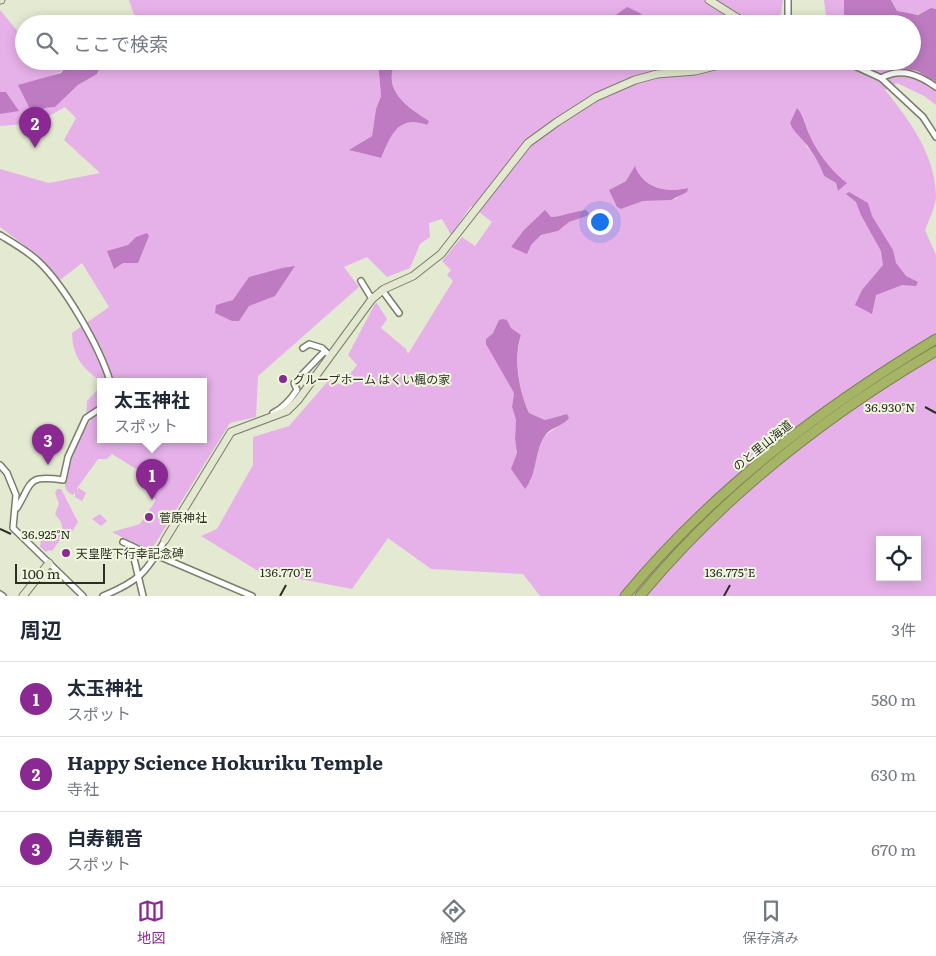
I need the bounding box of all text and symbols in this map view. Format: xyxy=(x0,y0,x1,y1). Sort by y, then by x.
search box xyxy=(15,15,921,70)
icon: search xyxy=(33,29,61,57)
text: ここで検索 xyxy=(73,29,168,57)
pin: 2 xyxy=(19,107,51,148)
your location xyxy=(587,209,613,235)
place label: グループホーム はくい楓の家 xyxy=(293,370,450,388)
marker: グループホーム はくい楓の家 xyxy=(277,373,289,385)
popup xyxy=(97,378,207,443)
text: 太玉神社 xyxy=(114,385,190,413)
text: 36.930°N xyxy=(865,398,915,416)
text: スポット xyxy=(114,413,178,437)
street label: のと里山海道 xyxy=(728,415,796,475)
pin: 3 xyxy=(32,424,64,465)
pin: 1 xyxy=(136,459,168,500)
place label: 菅原神社 xyxy=(159,508,207,526)
marker: 菅原神社 xyxy=(143,511,155,523)
text: 36.925°N xyxy=(21,525,71,543)
map controls xyxy=(876,536,921,581)
button: locate xyxy=(876,536,921,581)
place label: 天皇陛下行幸記念碑 xyxy=(76,544,184,562)
marker: 天皇陛下行幸記念碑 xyxy=(60,547,72,559)
scale bar xyxy=(15,561,105,584)
text: 100 m xyxy=(22,563,60,583)
text: 136.770°E xyxy=(260,563,312,581)
text: 136.775°E xyxy=(705,563,756,581)
text: 周辺 xyxy=(20,613,62,644)
text: 3件 xyxy=(891,617,916,641)
text: 太玉神社 xyxy=(67,673,143,701)
text: 1 xyxy=(33,687,39,711)
text: 580 m xyxy=(871,687,916,711)
text: スポット xyxy=(67,701,131,725)
text: Happy Science Hokuriku Temple xyxy=(67,748,383,776)
text: 2 xyxy=(32,762,40,786)
text: 630 m xyxy=(871,762,916,786)
text: 寺社 xyxy=(67,776,99,800)
text: 白寿観音 xyxy=(67,823,143,851)
text: 3 xyxy=(32,837,40,861)
text: 670 m xyxy=(871,837,916,861)
text: スポット xyxy=(67,851,131,875)
tab: 地図 xyxy=(137,897,165,947)
tab: 経路 xyxy=(440,897,468,947)
tab: 保存済み xyxy=(743,897,799,947)

